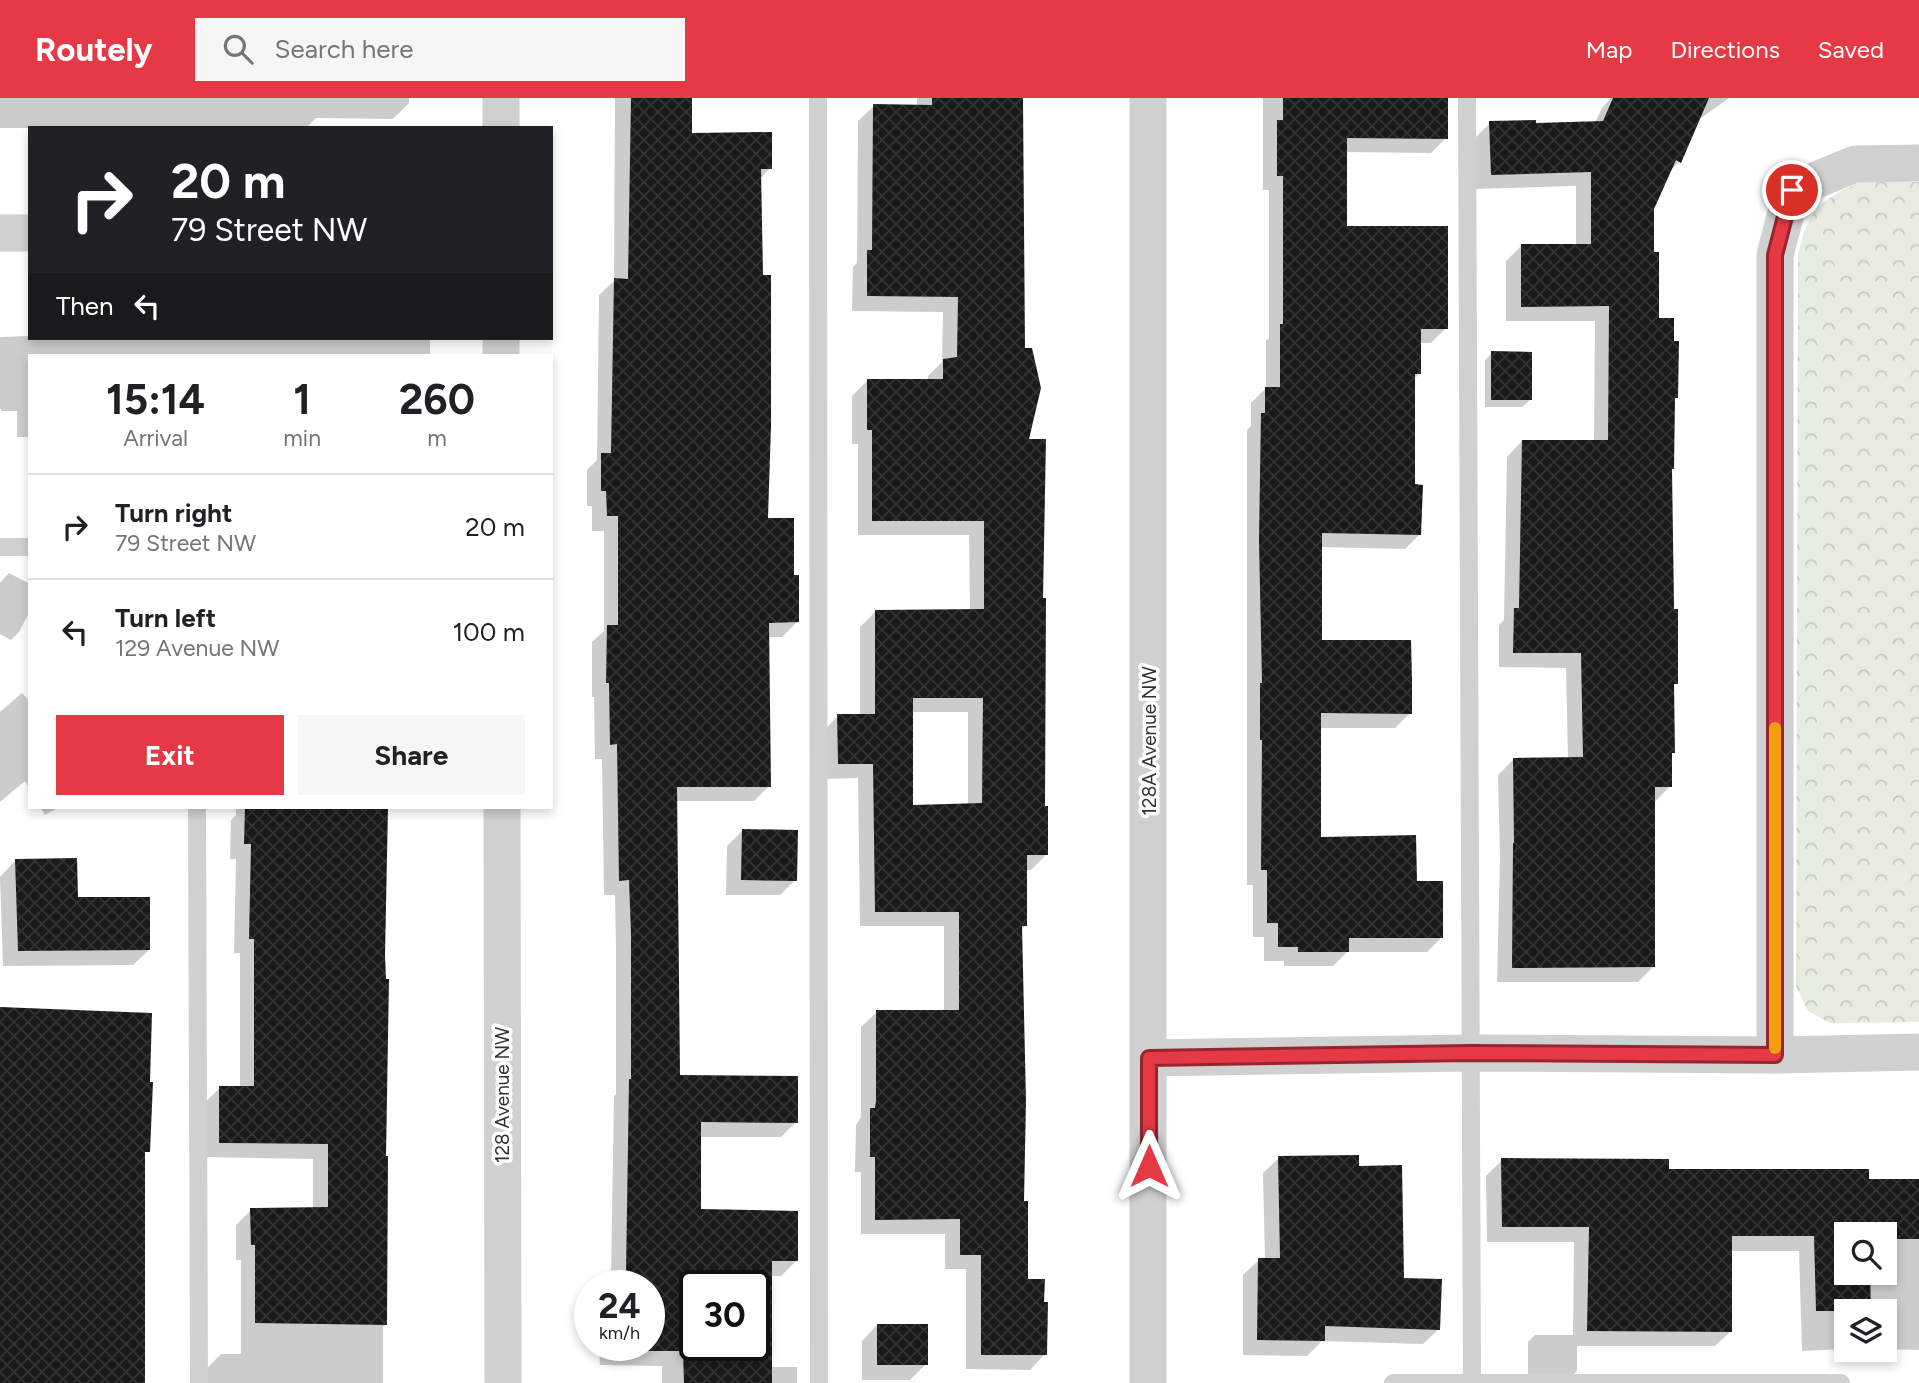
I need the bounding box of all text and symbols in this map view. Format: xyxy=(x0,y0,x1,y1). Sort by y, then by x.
search box xyxy=(195,18,685,81)
text: Routely xyxy=(35,30,153,69)
icon: search xyxy=(219,30,257,68)
text: Search here xyxy=(275,33,414,65)
text: Map xyxy=(1586,35,1632,64)
text: Directions xyxy=(1670,35,1780,64)
text: Saved xyxy=(1818,35,1884,64)
text: 20 m xyxy=(171,151,286,210)
icon: right xyxy=(56,154,147,245)
pin xyxy=(1762,160,1822,220)
icon: arrive xyxy=(1773,171,1811,209)
text: 79 Street NW xyxy=(171,211,367,249)
icon: left xyxy=(128,287,166,325)
text: Then xyxy=(56,290,114,322)
text: 15:14 xyxy=(106,374,205,425)
text: 1 xyxy=(293,374,311,425)
text: 260 xyxy=(399,374,475,425)
text: Arrival xyxy=(123,424,188,452)
text: min xyxy=(283,424,321,452)
text: m xyxy=(427,424,447,452)
text: Turn right xyxy=(115,497,232,529)
icon: right xyxy=(56,508,94,546)
text: 20 m xyxy=(465,511,525,543)
text: 79 Street NW xyxy=(115,529,256,557)
text: Turn left xyxy=(115,602,216,634)
icon: left xyxy=(56,613,94,651)
text: 100 m xyxy=(452,616,525,648)
text: 129 Avenue NW xyxy=(115,634,279,662)
street label: 128A Avenue NW xyxy=(1138,665,1161,816)
button: Exit xyxy=(56,715,284,795)
button: Share xyxy=(298,715,525,795)
street label: 128 Avenue NW xyxy=(491,1026,514,1163)
position arrow xyxy=(1112,1129,1186,1203)
map controls xyxy=(1834,1222,1897,1362)
button: search xyxy=(1834,1222,1897,1285)
speed limit sign: 30 xyxy=(679,1270,770,1361)
text: 24 xyxy=(598,1285,641,1327)
button: layers xyxy=(1834,1299,1897,1362)
text: km/h xyxy=(599,1322,640,1344)

